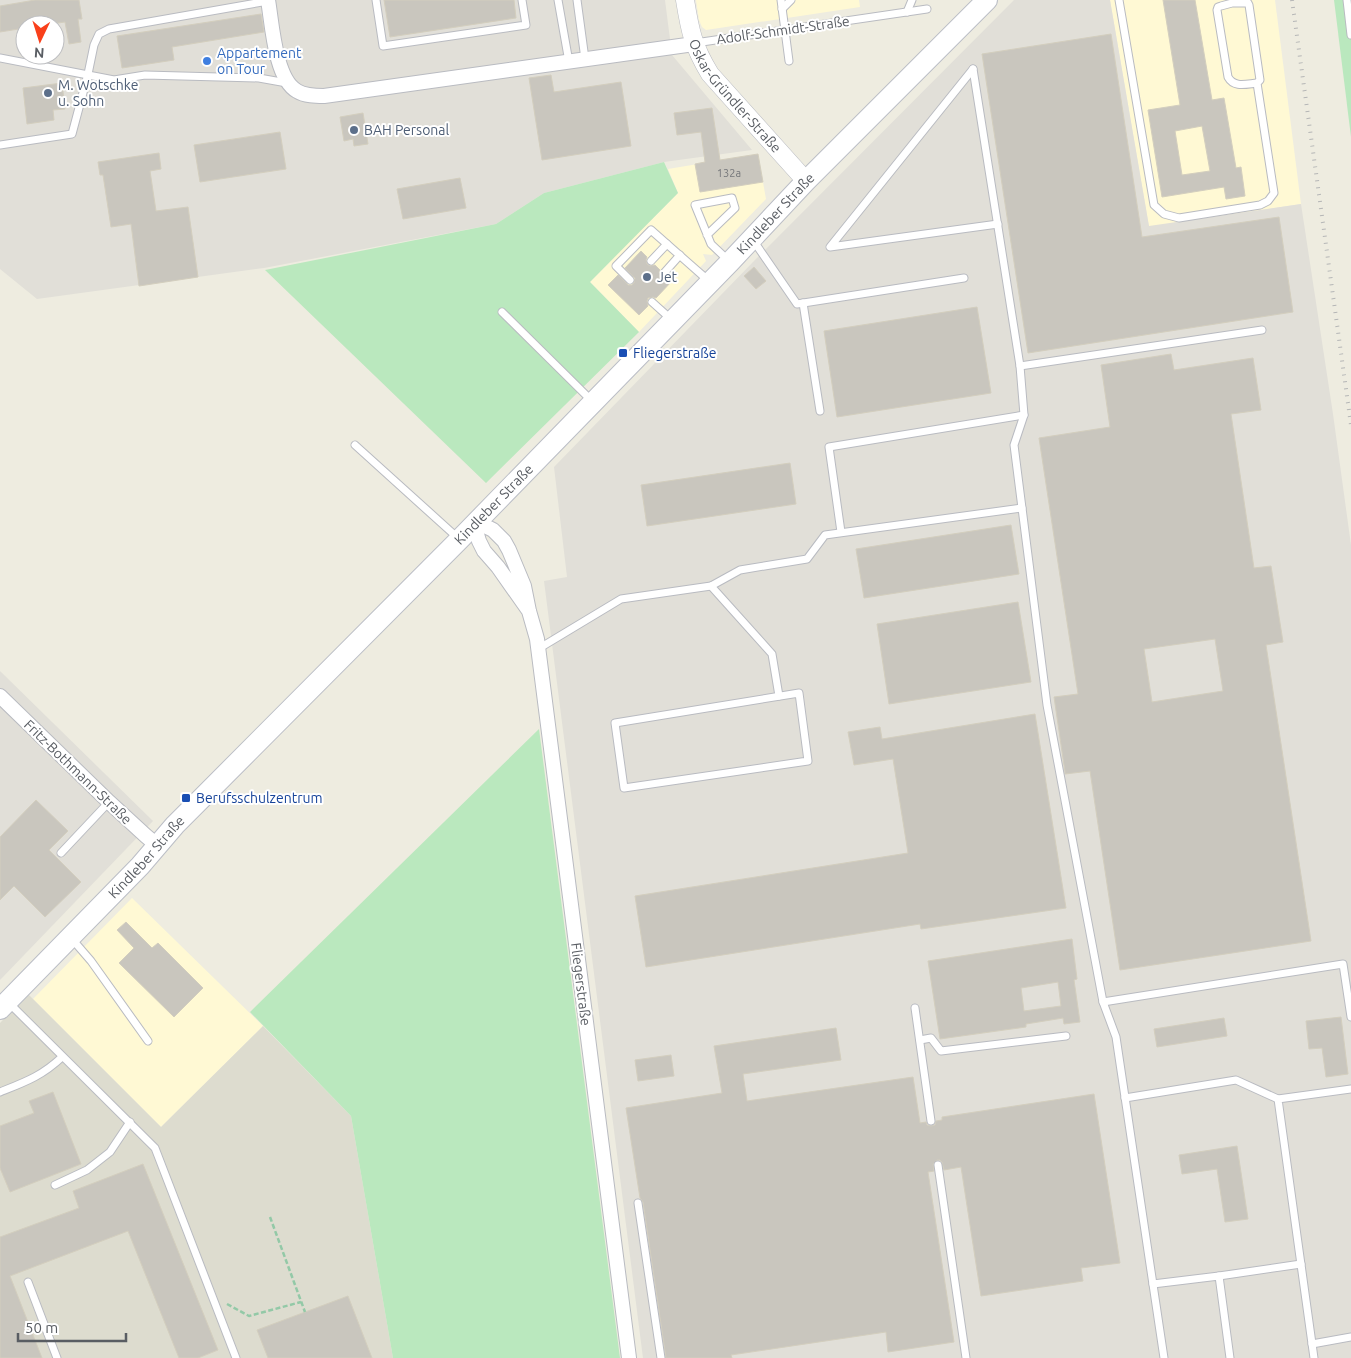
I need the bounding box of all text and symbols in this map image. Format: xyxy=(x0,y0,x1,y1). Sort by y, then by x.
street label: Adolf-Schmidt-Straße xyxy=(715,13,851,47)
north arrow xyxy=(15,15,65,65)
street label: Oskar-Gründler-Straße xyxy=(686,37,785,156)
text: N xyxy=(33,45,45,61)
place label: Appartement on Tour xyxy=(217,45,302,77)
marker: Appartement on Tour xyxy=(201,55,213,67)
place label: M. Wotschke u. Sohn xyxy=(58,77,138,109)
marker: M. Wotschke u. Sohn xyxy=(42,87,54,99)
place label: BAH Personal xyxy=(364,122,450,138)
marker: BAH Personal xyxy=(348,124,360,136)
house number: 132a xyxy=(717,167,741,179)
street label: Kindleber Straße xyxy=(733,170,817,258)
place label: Jet xyxy=(657,269,678,285)
marker: Jet xyxy=(641,271,653,283)
place label: Fliegerstraße xyxy=(633,345,716,361)
marker: Fliegerstraße xyxy=(617,347,629,359)
street label: Kindleber Straße xyxy=(451,461,536,548)
street label: Fritz-Bothmann-Straße xyxy=(21,717,135,827)
place label: Berufsschulzentrum xyxy=(196,790,323,806)
marker: Berufsschulzentrum xyxy=(180,792,192,804)
street label: Kindleber Straße xyxy=(105,812,188,902)
street label: Fliegerstraße xyxy=(568,942,594,1026)
scale bar xyxy=(18,1310,125,1342)
text: 50 m xyxy=(25,1319,58,1336)

